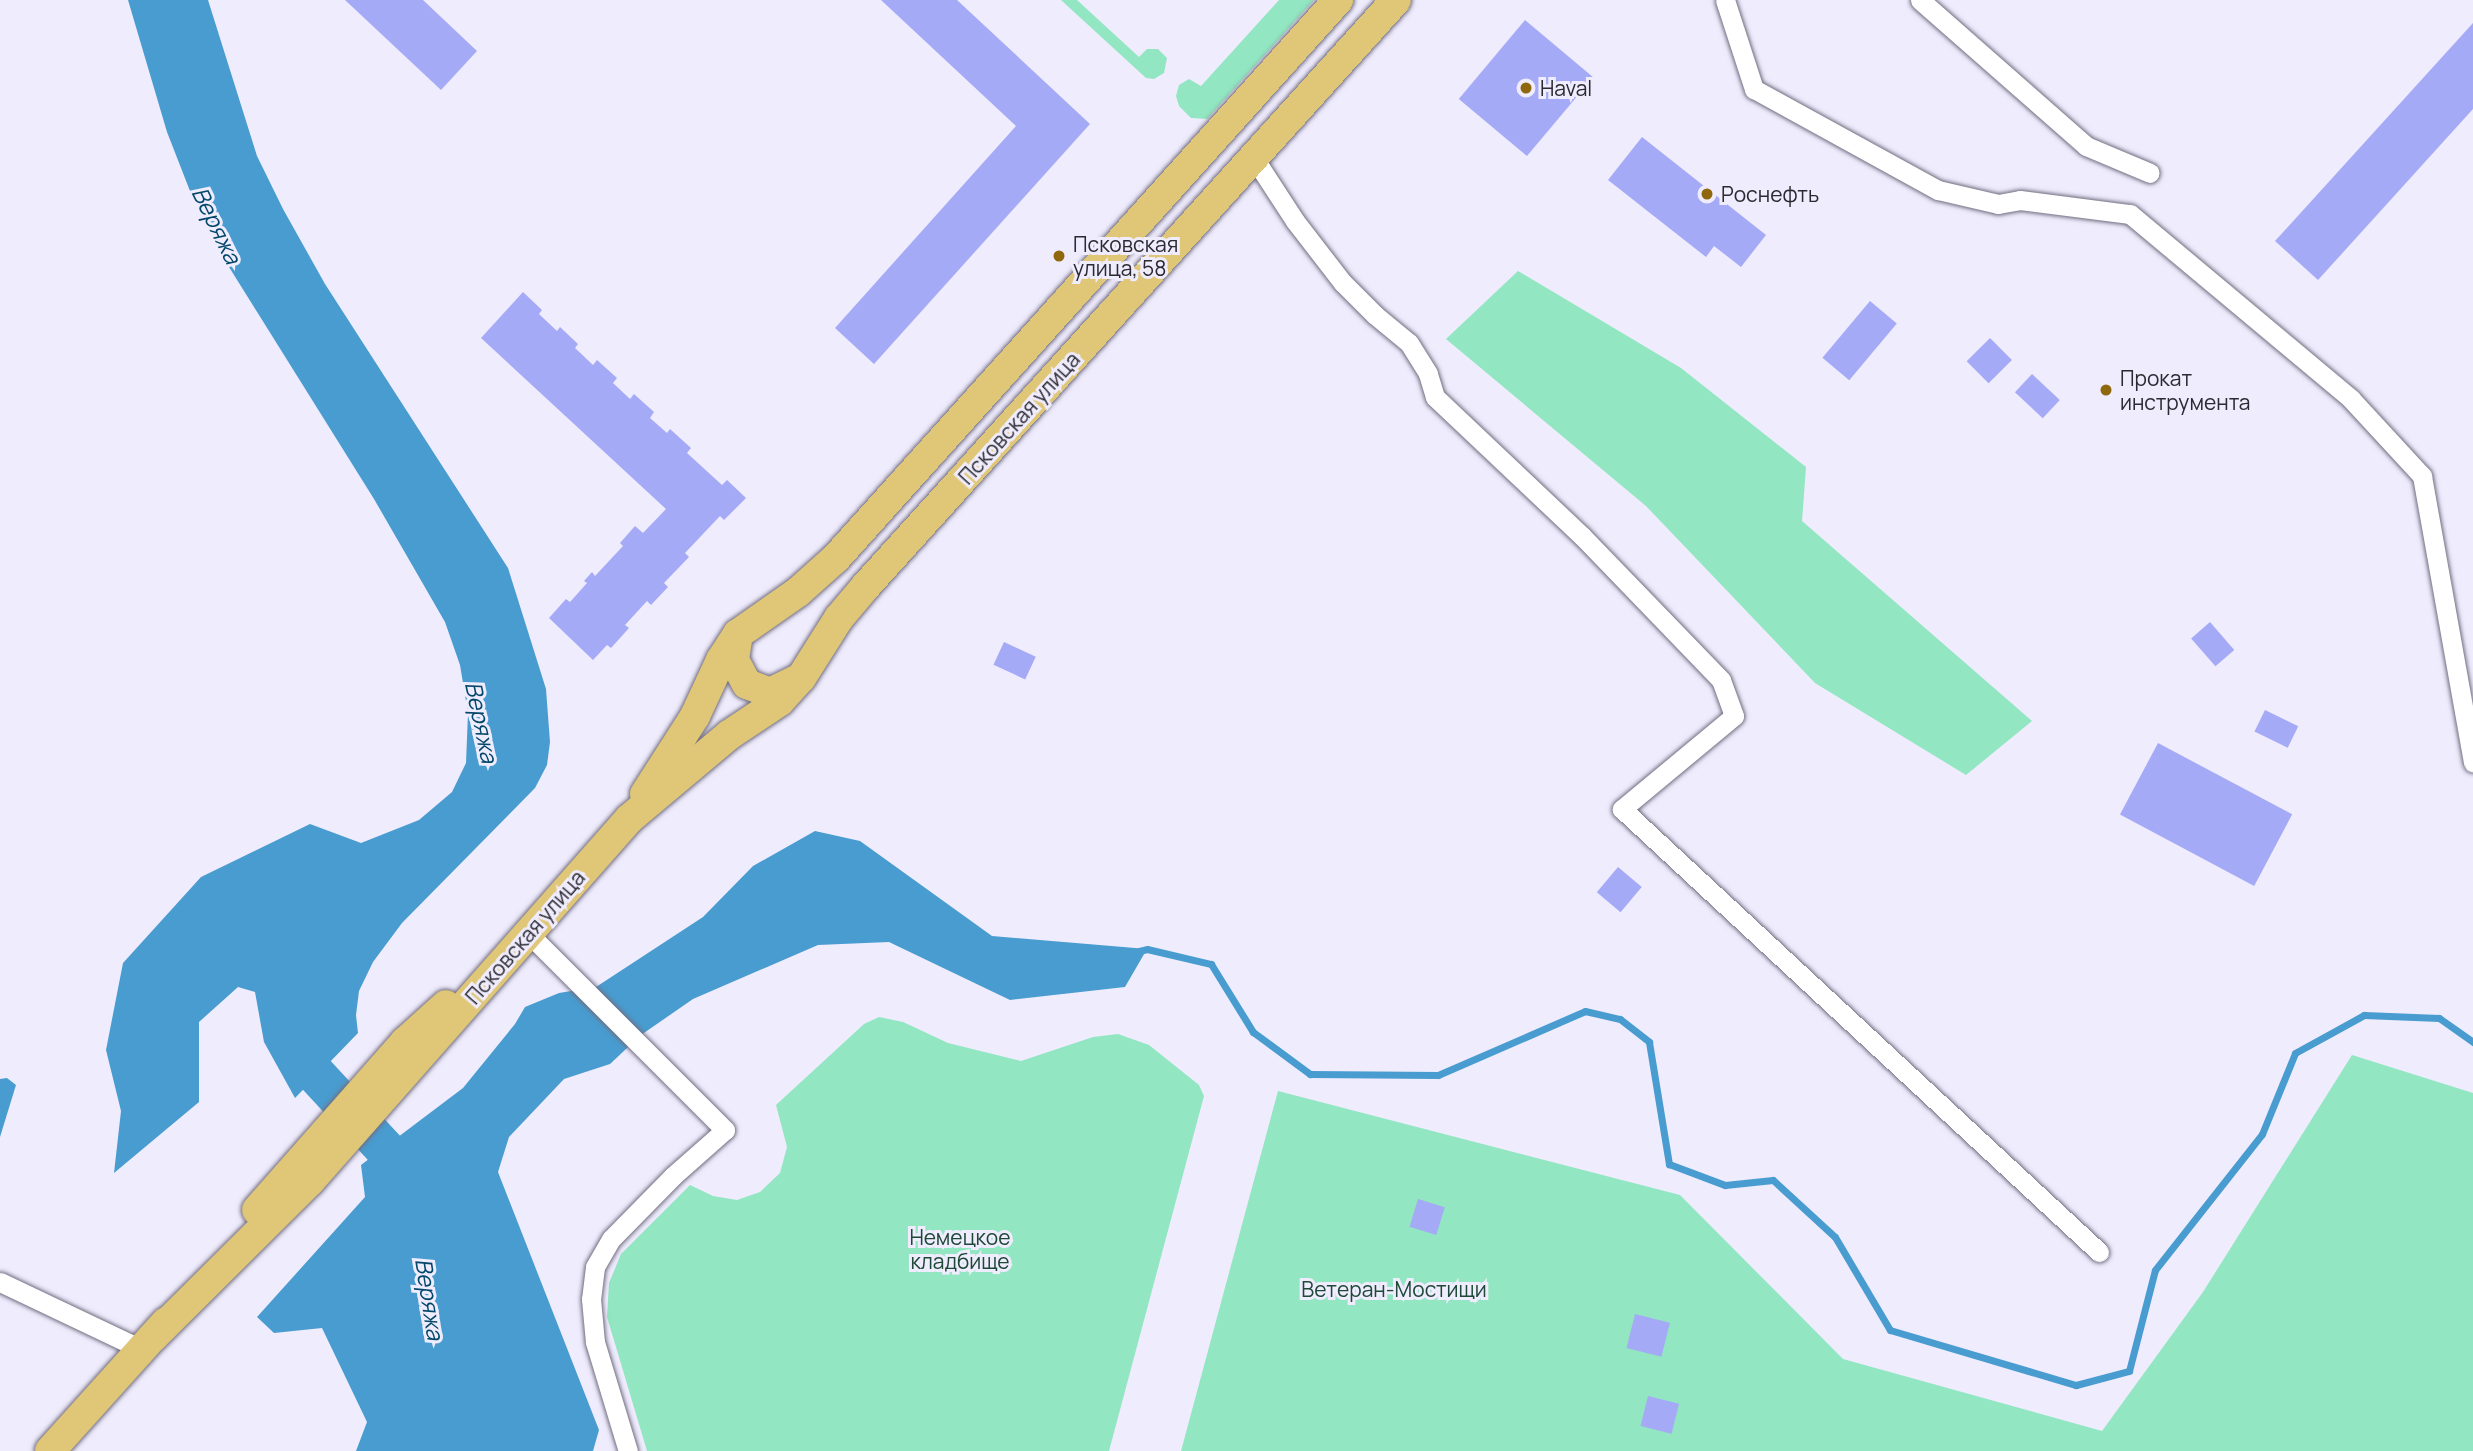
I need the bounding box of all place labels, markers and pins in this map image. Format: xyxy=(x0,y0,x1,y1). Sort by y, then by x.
place label: Haval xyxy=(1540,75,1592,101)
marker: Haval xyxy=(1518,80,1534,96)
place label: Роснефть xyxy=(1721,181,1819,207)
marker: Роснефть xyxy=(1699,186,1715,202)
place label: Псковская улица, 58 xyxy=(1073,231,1178,281)
marker: Псковская улица, 58 xyxy=(1051,248,1067,264)
place label: Прокат инструмента xyxy=(2120,365,2251,415)
marker: Прокат инструмента xyxy=(2098,382,2114,398)

